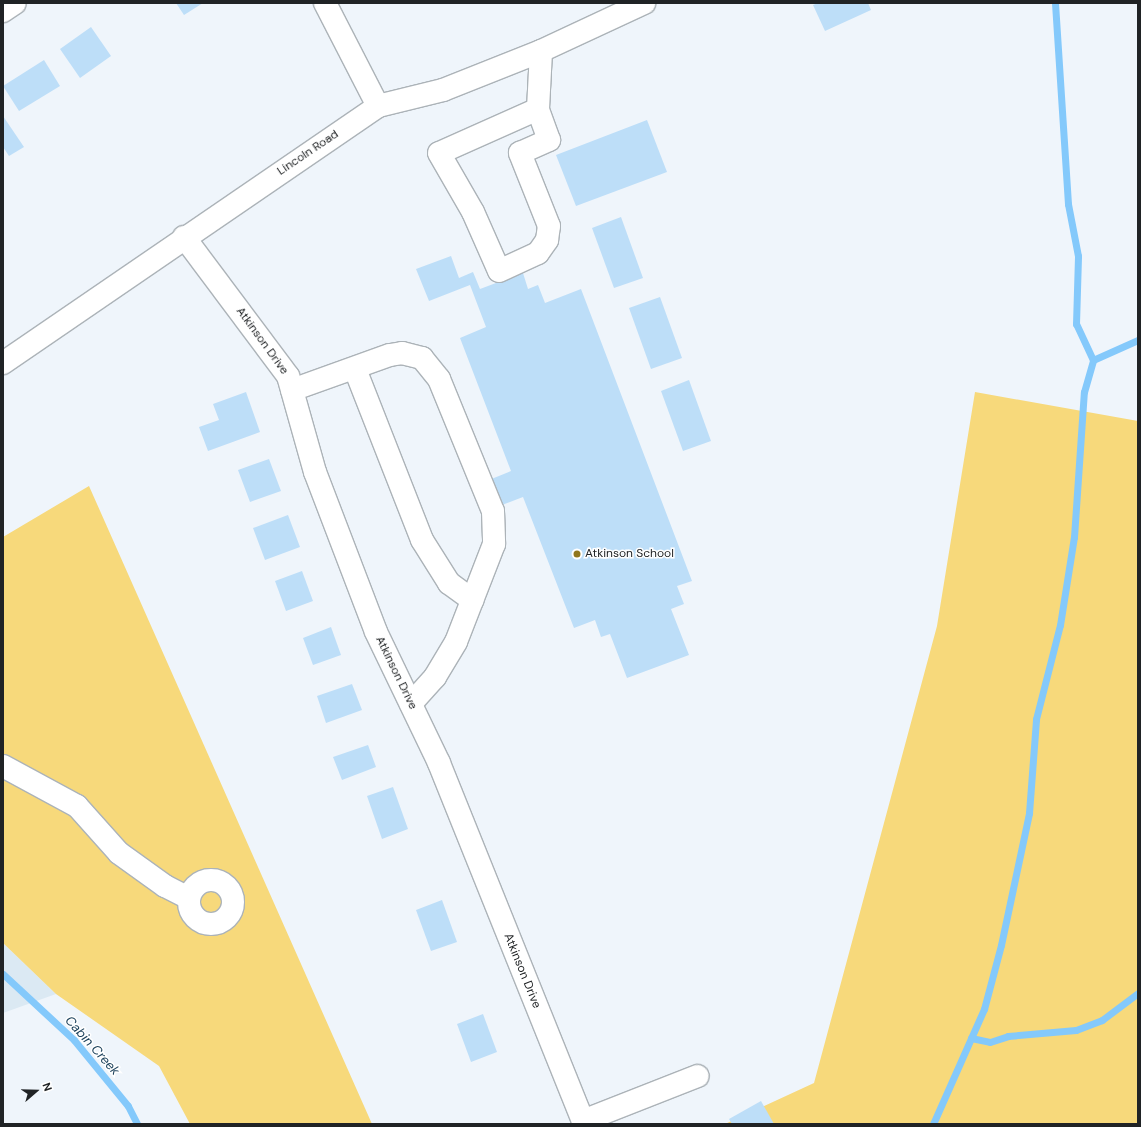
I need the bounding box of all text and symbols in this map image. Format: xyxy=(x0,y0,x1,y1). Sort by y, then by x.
street label: Lincoln Road xyxy=(275,127,341,179)
street label: Atkinson Drive xyxy=(233,305,291,377)
place label: Atkinson School xyxy=(585,547,674,561)
marker: Atkinson School xyxy=(572,549,582,559)
street label: Atkinson Drive xyxy=(372,634,420,712)
street label: Atkinson Drive xyxy=(500,931,544,1011)
water label: Cabin Creek xyxy=(61,1013,123,1079)
north arrow xyxy=(16,1071,56,1111)
text: N xyxy=(39,1081,55,1093)

